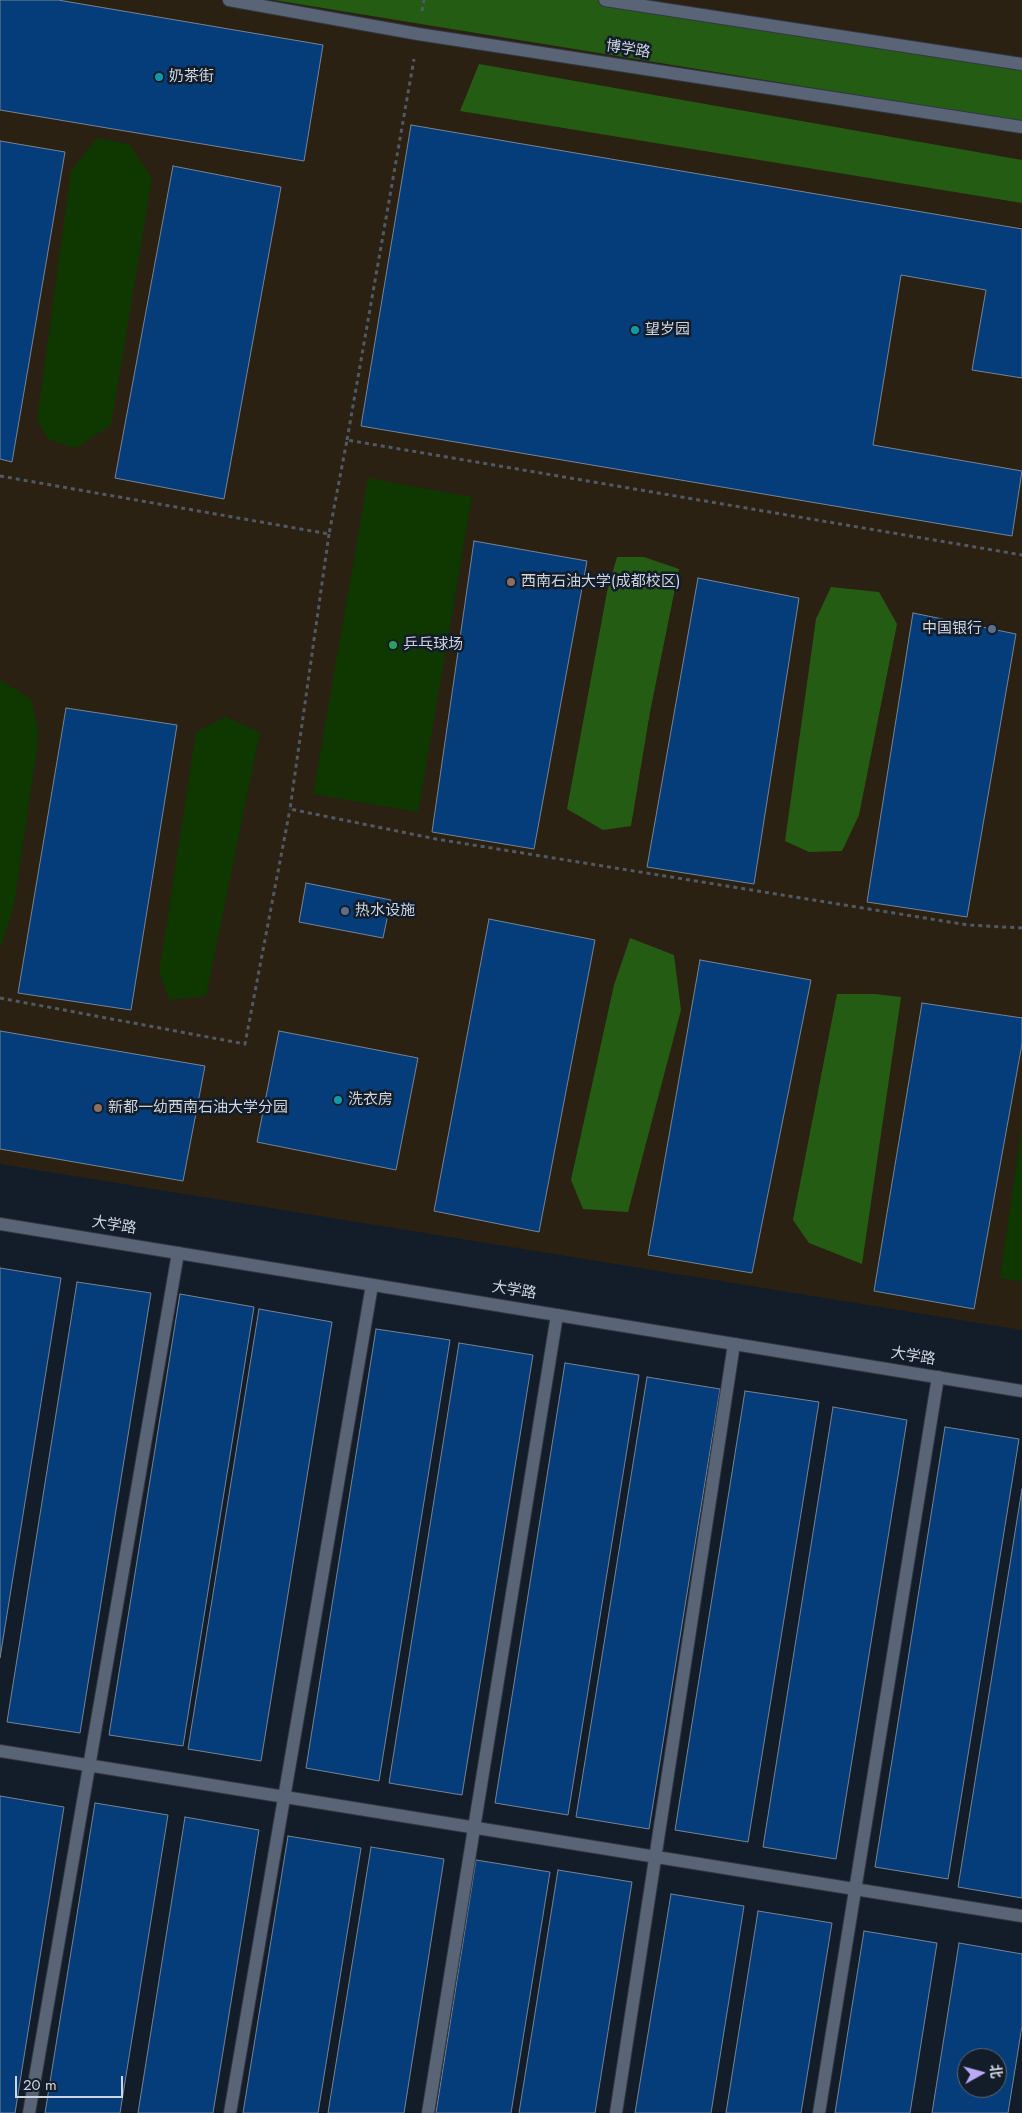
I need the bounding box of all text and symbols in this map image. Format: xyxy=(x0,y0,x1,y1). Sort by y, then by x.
street label: 博学路 xyxy=(604,38,652,62)
place label: 奶茶街 xyxy=(169,68,214,86)
marker: 奶茶街 xyxy=(153,71,165,83)
place label: 望岁园 xyxy=(645,321,690,339)
marker: 望岁园 xyxy=(629,324,641,336)
place label: 西南石油大学(成都校区) xyxy=(521,573,680,591)
marker: 西南石油大学(成都校区) xyxy=(505,576,517,588)
place label: 中国银行 xyxy=(922,620,982,638)
marker: 中国银行 xyxy=(986,623,998,635)
place label: 乒乓球场 xyxy=(403,636,463,654)
marker: 乒乓球场 xyxy=(387,639,399,651)
place label: 热水设施 xyxy=(355,902,415,920)
marker: 热水设施 xyxy=(339,905,351,917)
place label: 洗衣房 xyxy=(348,1091,393,1109)
marker: 洗衣房 xyxy=(332,1094,344,1106)
place label: 新都一幼西南石油大学分园 xyxy=(108,1099,288,1117)
marker: 新都一幼西南石油大学分园 xyxy=(92,1102,104,1114)
street label: 大学路 xyxy=(90,1214,138,1238)
street label: 大学路 xyxy=(490,1279,538,1303)
street label: 大学路 xyxy=(889,1345,937,1369)
north arrow xyxy=(957,2048,1007,2098)
text: 北 xyxy=(985,2063,1007,2079)
scale bar xyxy=(18,2066,125,2098)
text: 20 m xyxy=(23,2074,57,2096)

